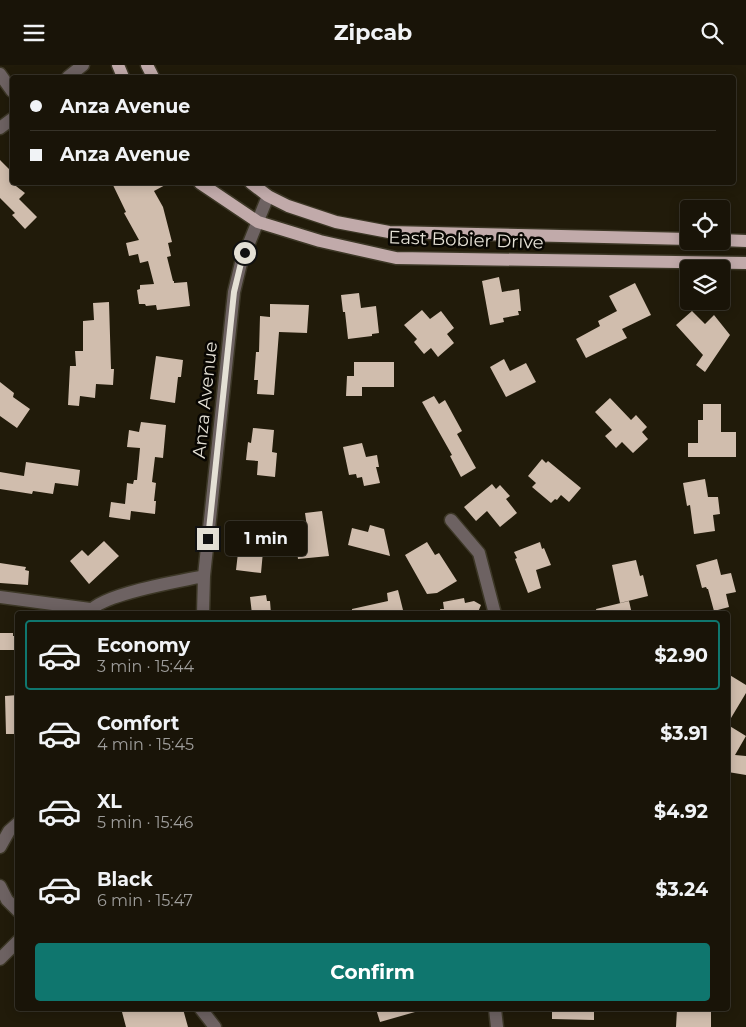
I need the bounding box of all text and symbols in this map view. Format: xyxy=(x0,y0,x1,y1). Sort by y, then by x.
icon: menu xyxy=(20,19,48,47)
text: Zipcab xyxy=(334,19,412,46)
icon: search xyxy=(698,19,726,47)
text: Anza Avenue xyxy=(60,95,190,118)
text: Anza Avenue xyxy=(60,143,190,166)
map controls xyxy=(680,200,730,310)
button: locate xyxy=(680,200,730,250)
street label: East Bobier Drive xyxy=(388,226,544,254)
route start xyxy=(234,242,256,264)
button: layers xyxy=(680,260,730,310)
street label: Anza Avenue xyxy=(188,340,222,460)
callout: 1 min xyxy=(226,521,308,557)
route end xyxy=(197,528,219,550)
text: 1 min xyxy=(244,529,288,548)
icon: car xyxy=(37,633,82,678)
text: Economy xyxy=(97,634,190,657)
text: $2.90 xyxy=(654,644,708,667)
text: 3 min · 15:44 xyxy=(97,657,194,676)
icon: car xyxy=(37,711,82,756)
text: Comfort xyxy=(97,712,179,735)
text: $3.91 xyxy=(660,722,708,745)
text: 4 min · 15:45 xyxy=(97,735,194,754)
icon: car xyxy=(37,789,82,834)
text: XL xyxy=(97,790,122,813)
text: $4.92 xyxy=(654,800,708,823)
text: 5 min · 15:46 xyxy=(97,813,193,832)
icon: car xyxy=(37,867,82,912)
text: Black xyxy=(97,868,153,891)
text: $3.24 xyxy=(655,878,708,901)
text: 6 min · 15:47 xyxy=(97,891,193,910)
button: Confirm xyxy=(35,943,710,1001)

